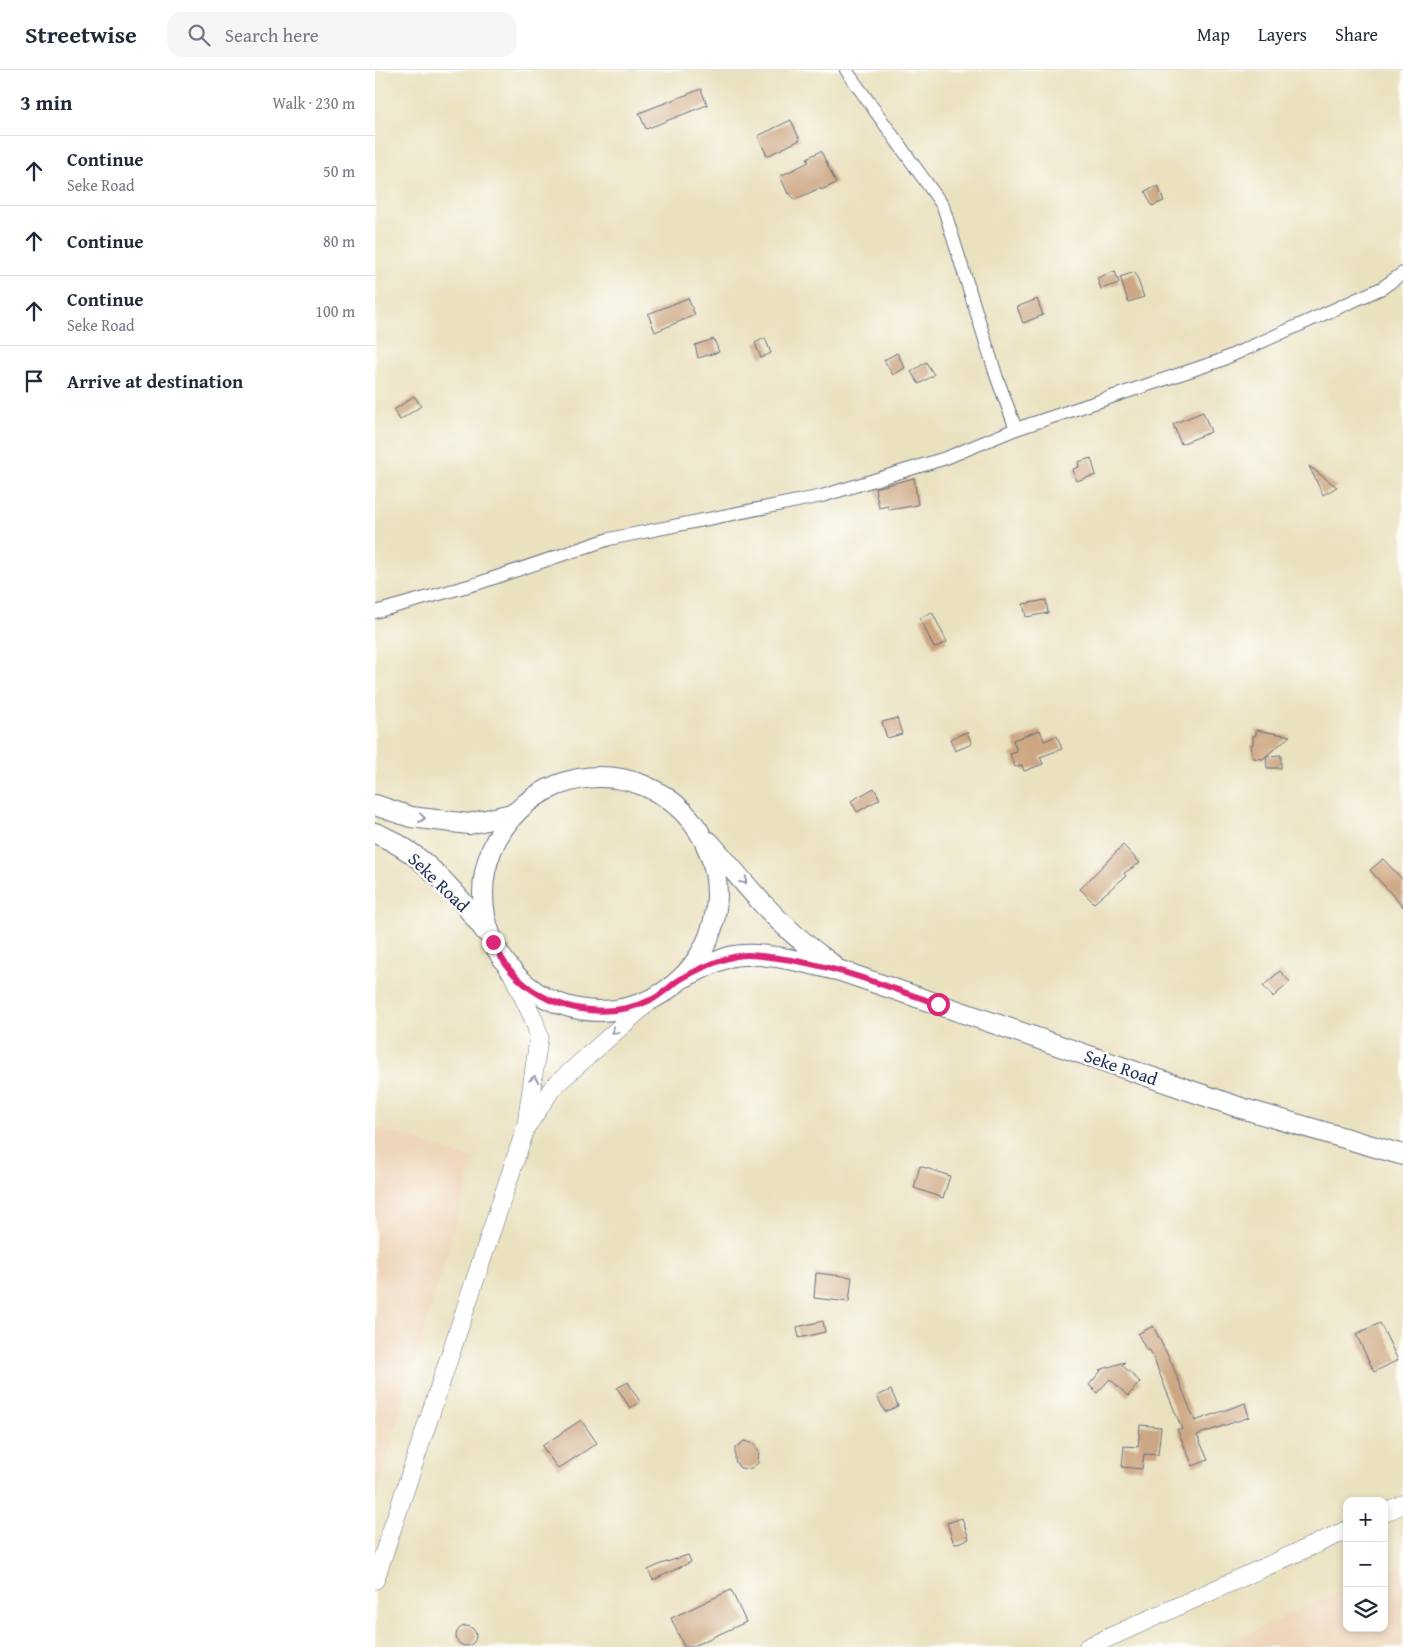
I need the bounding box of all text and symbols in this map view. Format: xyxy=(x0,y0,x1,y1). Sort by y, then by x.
search box xyxy=(167,12,517,57)
text: Streetwise xyxy=(25,17,137,52)
icon: search xyxy=(185,21,213,49)
text: Search here xyxy=(225,21,319,49)
text: Map xyxy=(1197,21,1230,48)
text: Layers xyxy=(1258,21,1307,48)
text: Share xyxy=(1335,21,1378,48)
text: 3 min xyxy=(20,87,72,118)
text: Walk · 230 m xyxy=(272,91,355,115)
text: Continue xyxy=(67,145,144,173)
icon: ahead xyxy=(20,157,48,185)
text: 50 m xyxy=(323,159,355,183)
text: Seke Road xyxy=(67,173,135,197)
icon: ahead xyxy=(20,227,48,255)
text: Continue xyxy=(67,227,144,255)
text: 80 m xyxy=(323,229,355,253)
text: Continue xyxy=(67,285,144,313)
icon: ahead xyxy=(20,297,48,325)
text: 100 m xyxy=(315,299,355,323)
text: Seke Road xyxy=(67,313,135,337)
icon: arrive xyxy=(20,367,48,395)
text: Arrive at destination xyxy=(67,367,243,395)
one-way arrow xyxy=(418,812,426,823)
street label: Seke Road xyxy=(402,846,476,918)
one-way arrow xyxy=(738,875,747,884)
route end xyxy=(482,931,505,954)
route start xyxy=(927,993,950,1016)
one-way arrow xyxy=(612,1025,621,1034)
street label: Seke Road xyxy=(1081,1042,1162,1092)
one-way arrow xyxy=(528,1075,538,1084)
map controls xyxy=(1343,1497,1388,1632)
button: + xyxy=(1343,1497,1388,1542)
button: − xyxy=(1343,1542,1388,1587)
button: layers xyxy=(1343,1587,1388,1632)

